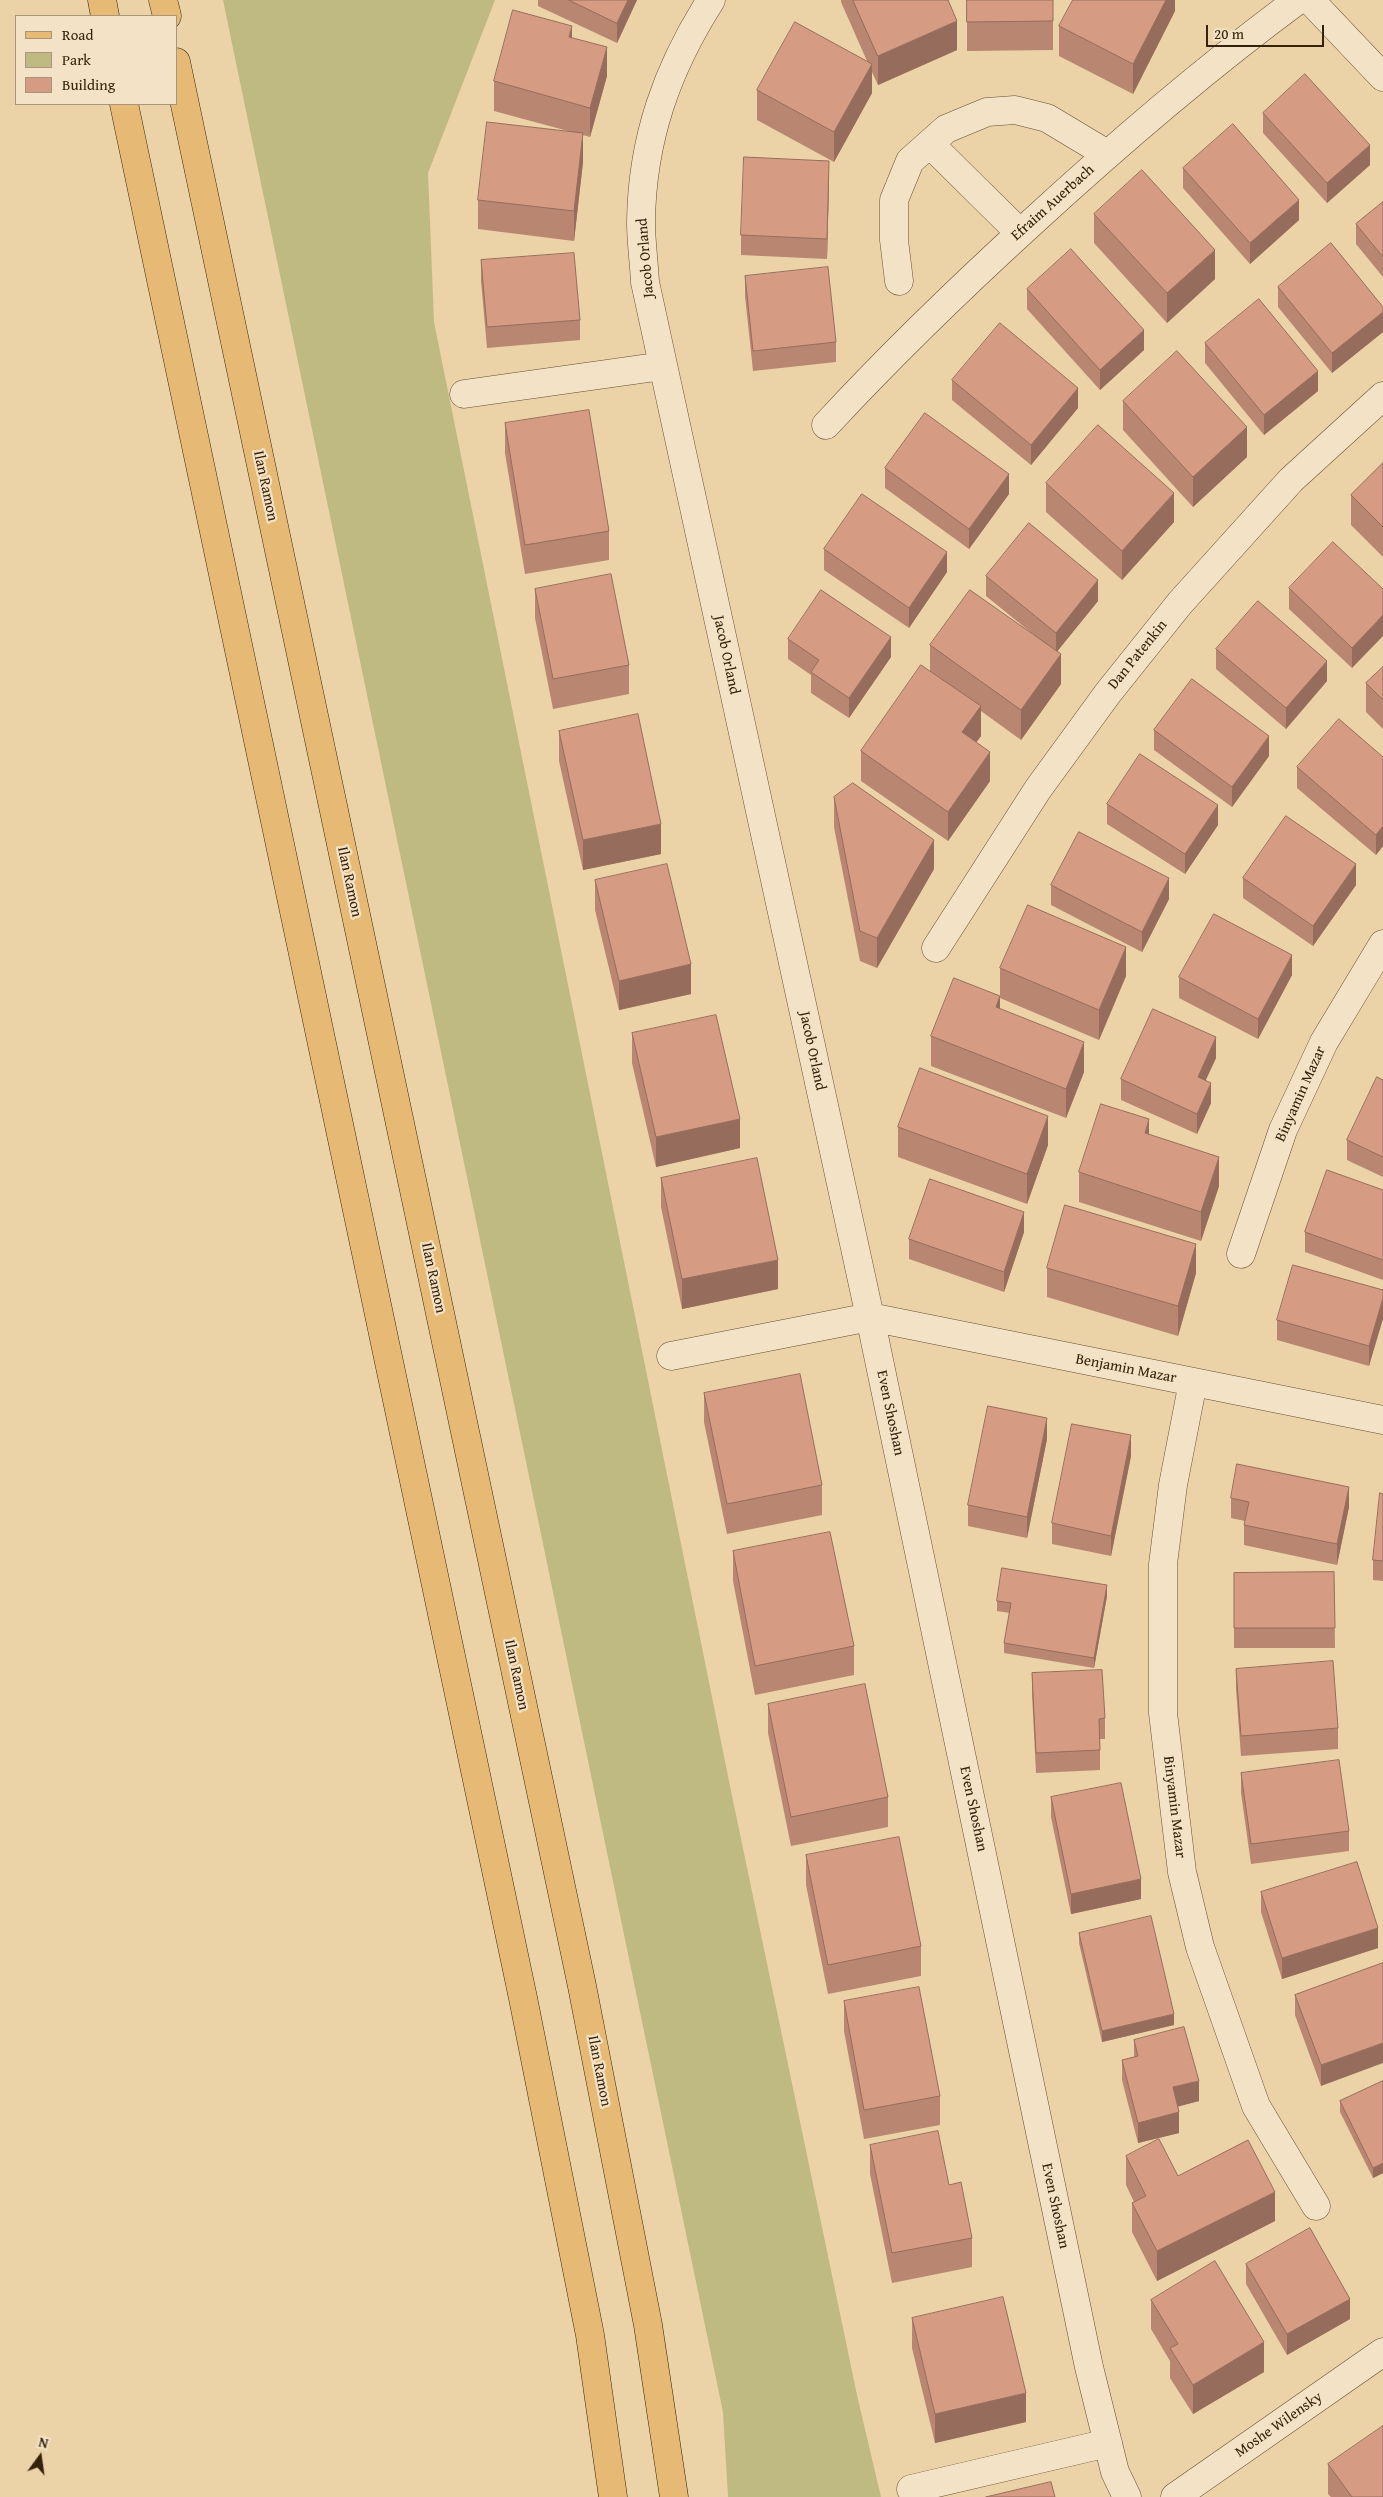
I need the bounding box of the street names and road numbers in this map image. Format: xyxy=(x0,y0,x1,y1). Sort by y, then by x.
street label: Efraim Auerbach xyxy=(1008,161,1098,245)
street label: Jacob Orland xyxy=(634,217,658,299)
street label: Ilan Ramon xyxy=(249,449,281,523)
street label: Jacob Orland xyxy=(709,614,743,696)
street label: Dan Patenkin xyxy=(1105,617,1171,693)
street label: Ilan Ramon xyxy=(333,845,365,919)
street label: Jacob Orland xyxy=(795,1010,829,1092)
street label: Binyamin Mazar xyxy=(1272,1043,1330,1145)
street label: Ilan Ramon xyxy=(417,1241,449,1315)
street label: Benjamin Mazar xyxy=(1074,1350,1178,1388)
street label: Even Shoshan xyxy=(872,1369,908,1457)
street label: Ilan Ramon xyxy=(500,1638,532,1712)
street label: Binyamin Mazar xyxy=(1159,1755,1189,1859)
street label: Even Shoshan xyxy=(955,1765,991,1853)
street label: Ilan Ramon xyxy=(583,2034,615,2108)
street label: Even Shoshan xyxy=(1037,2162,1073,2250)
street label: Moshe Wilensky xyxy=(1232,2388,1326,2462)

